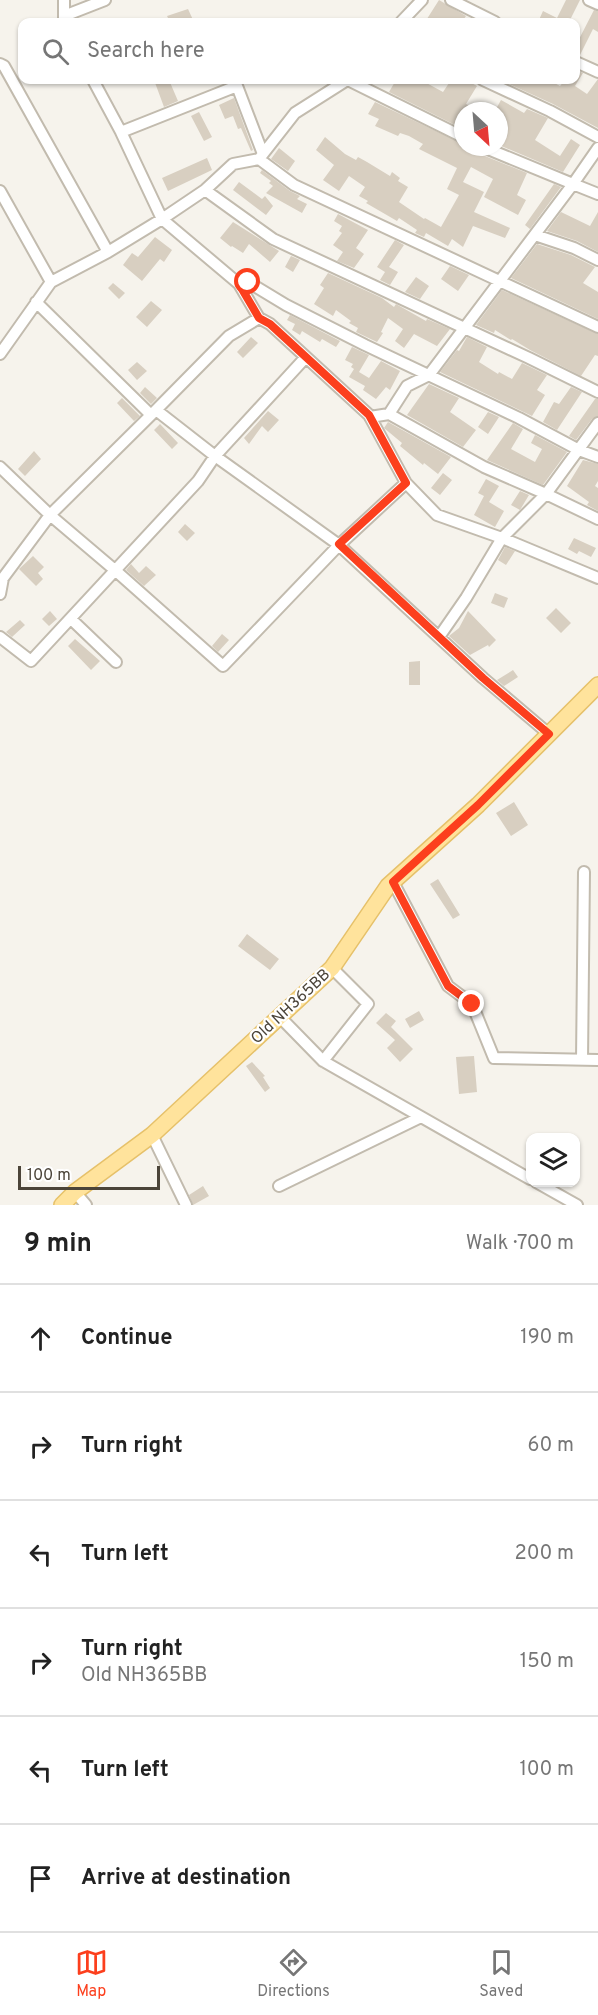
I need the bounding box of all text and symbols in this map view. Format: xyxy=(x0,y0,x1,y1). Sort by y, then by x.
search box xyxy=(18,18,580,84)
icon: search xyxy=(39,35,72,68)
text: Search here xyxy=(87,38,205,65)
north arrow xyxy=(454,102,508,156)
route start xyxy=(234,268,260,294)
street label: Old NH365BB xyxy=(247,965,335,1049)
route end xyxy=(458,990,484,1016)
map controls xyxy=(526,1133,580,1187)
button: layers xyxy=(526,1133,580,1187)
scale bar xyxy=(18,1163,160,1190)
text: 100 m xyxy=(27,1166,71,1186)
text: 9 min xyxy=(24,1228,92,1261)
text: Walk · 700 m xyxy=(466,1231,574,1257)
icon: ahead xyxy=(24,1322,57,1355)
text: Continue xyxy=(81,1325,172,1352)
text: 190 m xyxy=(520,1325,574,1351)
icon: right xyxy=(24,1430,57,1463)
text: Turn right xyxy=(81,1433,183,1460)
text: 60 m xyxy=(528,1433,574,1459)
icon: left xyxy=(24,1538,57,1571)
text: Turn left xyxy=(81,1541,169,1568)
text: 200 m xyxy=(515,1541,574,1567)
text: Turn right xyxy=(81,1636,183,1663)
icon: right xyxy=(24,1646,57,1679)
text: 150 m xyxy=(520,1649,574,1675)
text: Old NH365BB xyxy=(81,1663,207,1689)
icon: left xyxy=(24,1754,57,1787)
text: Turn left xyxy=(81,1757,169,1784)
text: 100 m xyxy=(519,1757,574,1783)
icon: arrive xyxy=(24,1862,57,1895)
text: Arrive at destination xyxy=(81,1865,291,1892)
tab: Map xyxy=(75,1946,108,2002)
tab: Directions xyxy=(257,1946,330,2002)
tab: Saved xyxy=(479,1946,523,2002)

